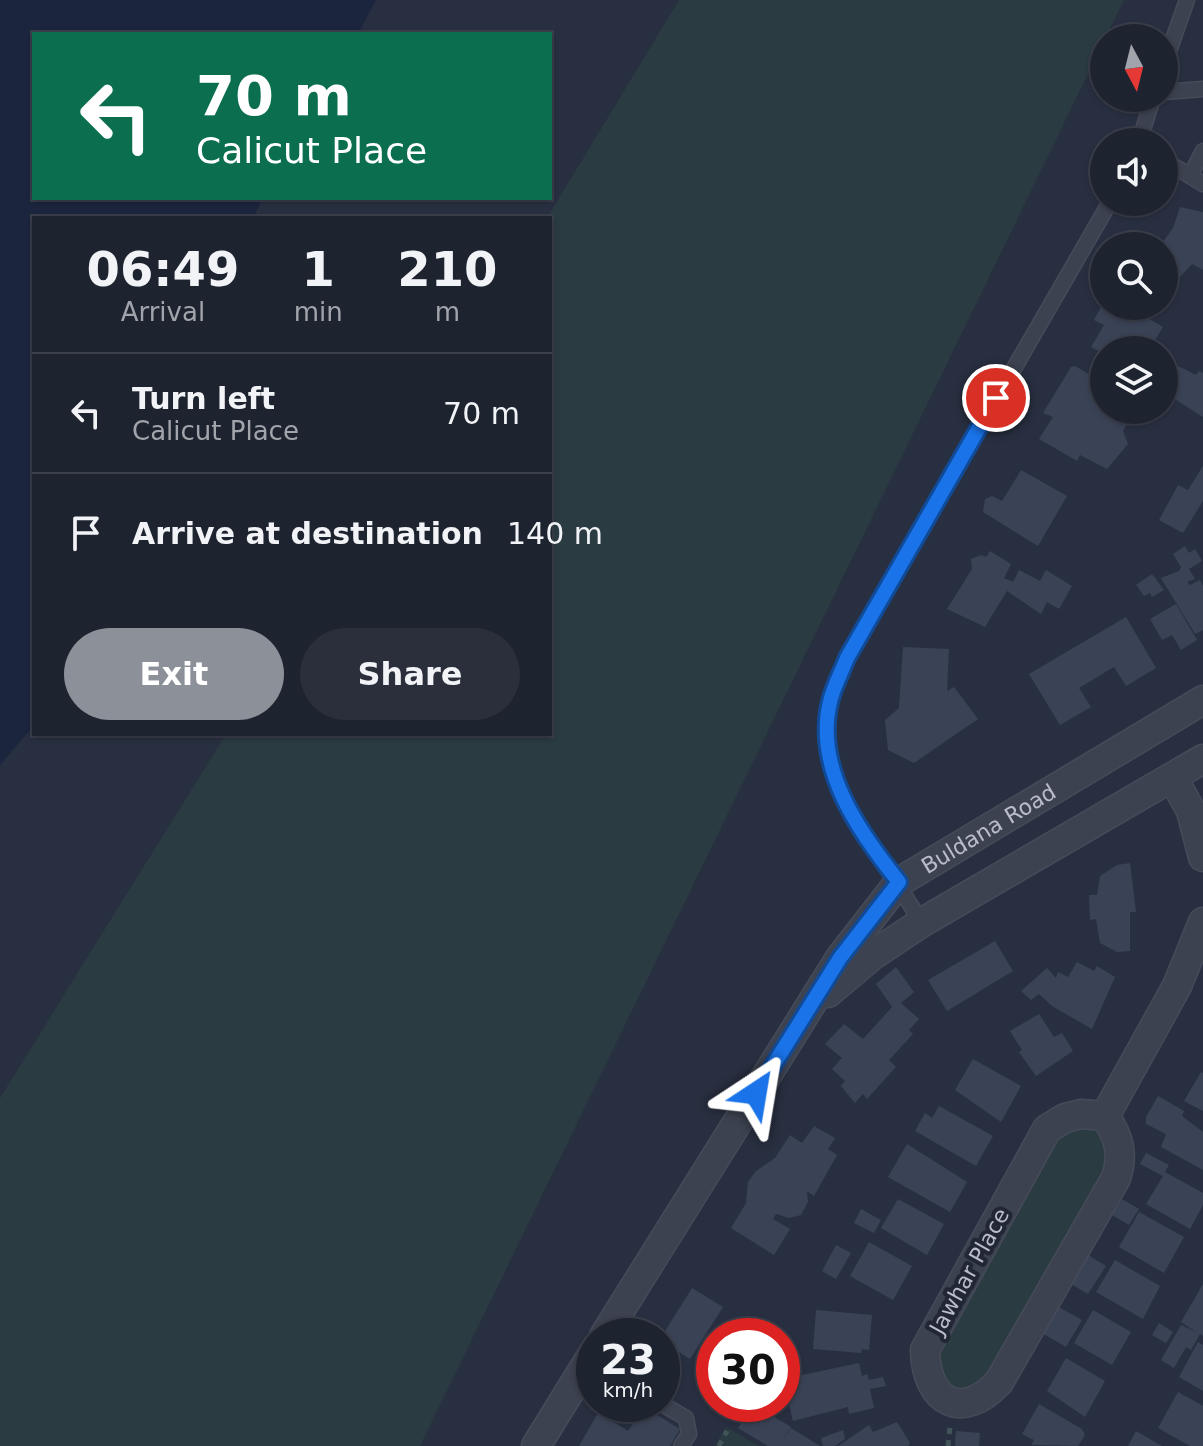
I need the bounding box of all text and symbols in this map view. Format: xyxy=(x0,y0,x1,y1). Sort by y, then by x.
north arrow xyxy=(1090,24,1178,112)
map controls xyxy=(1090,24,1178,424)
text: 70 m xyxy=(196,63,352,128)
icon: left xyxy=(64,64,168,168)
button: sound xyxy=(1090,128,1178,216)
text: Calicut Place xyxy=(196,130,427,171)
button: search xyxy=(1090,232,1178,320)
text: 06:49 xyxy=(86,241,239,297)
text: 1 xyxy=(302,241,335,297)
text: 210 xyxy=(397,241,497,297)
text: Arrival xyxy=(121,297,205,327)
text: min xyxy=(294,297,343,327)
text: m xyxy=(435,297,460,327)
button: layers xyxy=(1090,336,1178,424)
pin xyxy=(962,364,1030,432)
icon: arrive xyxy=(974,376,1018,420)
text: Turn left xyxy=(132,381,275,416)
icon: left xyxy=(64,391,108,435)
text: 70 m xyxy=(443,396,520,431)
text: Calicut Place xyxy=(132,416,299,446)
icon: arrive xyxy=(64,511,108,555)
text: Arrive at destination xyxy=(132,516,483,551)
text: 140 m xyxy=(507,516,603,551)
button: Exit xyxy=(64,628,284,720)
button: Share xyxy=(300,628,520,720)
street label: Buldana Road xyxy=(917,779,1060,879)
position arrow xyxy=(714,1051,798,1135)
street label: Jawhar Place xyxy=(924,1204,1014,1340)
speed limit sign: 30 xyxy=(696,1318,800,1422)
text: 23 xyxy=(600,1337,656,1383)
text: km/h xyxy=(603,1378,653,1402)

